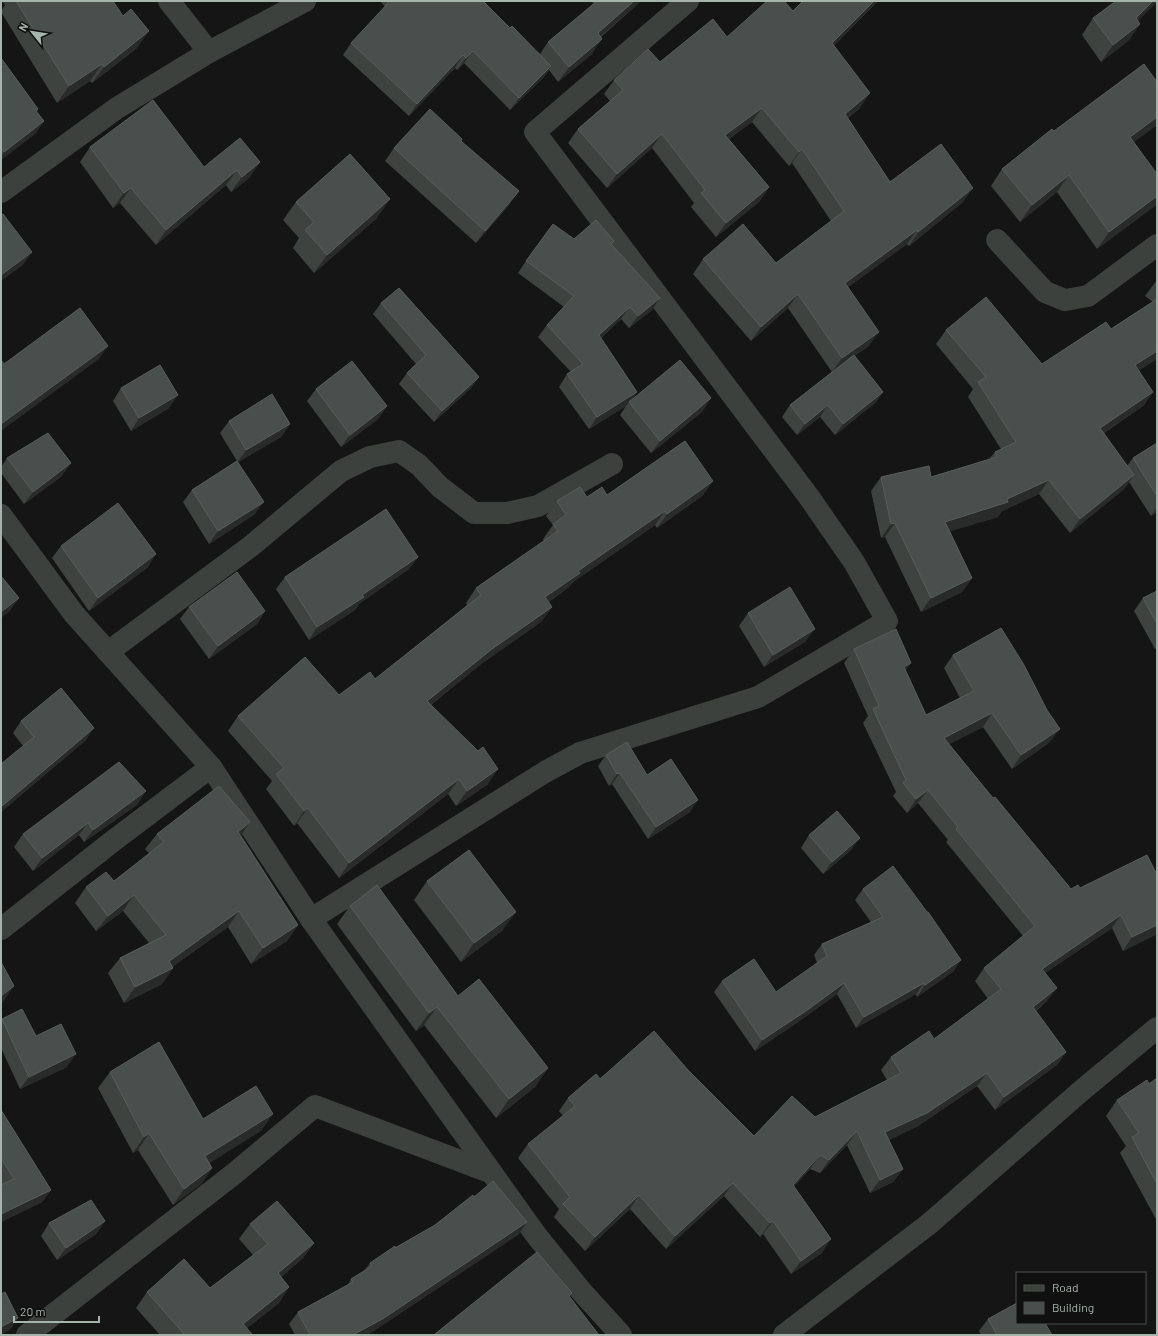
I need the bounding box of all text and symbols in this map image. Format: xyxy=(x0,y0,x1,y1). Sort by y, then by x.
north arrow xyxy=(12,12,52,52)
text: N xyxy=(15,20,30,33)
legend xyxy=(1016,1272,1146,1324)
text: Road xyxy=(1052,1280,1079,1294)
scale bar xyxy=(14,1298,99,1324)
text: Building xyxy=(1052,1300,1094,1314)
text: 20 m xyxy=(20,1304,46,1318)

